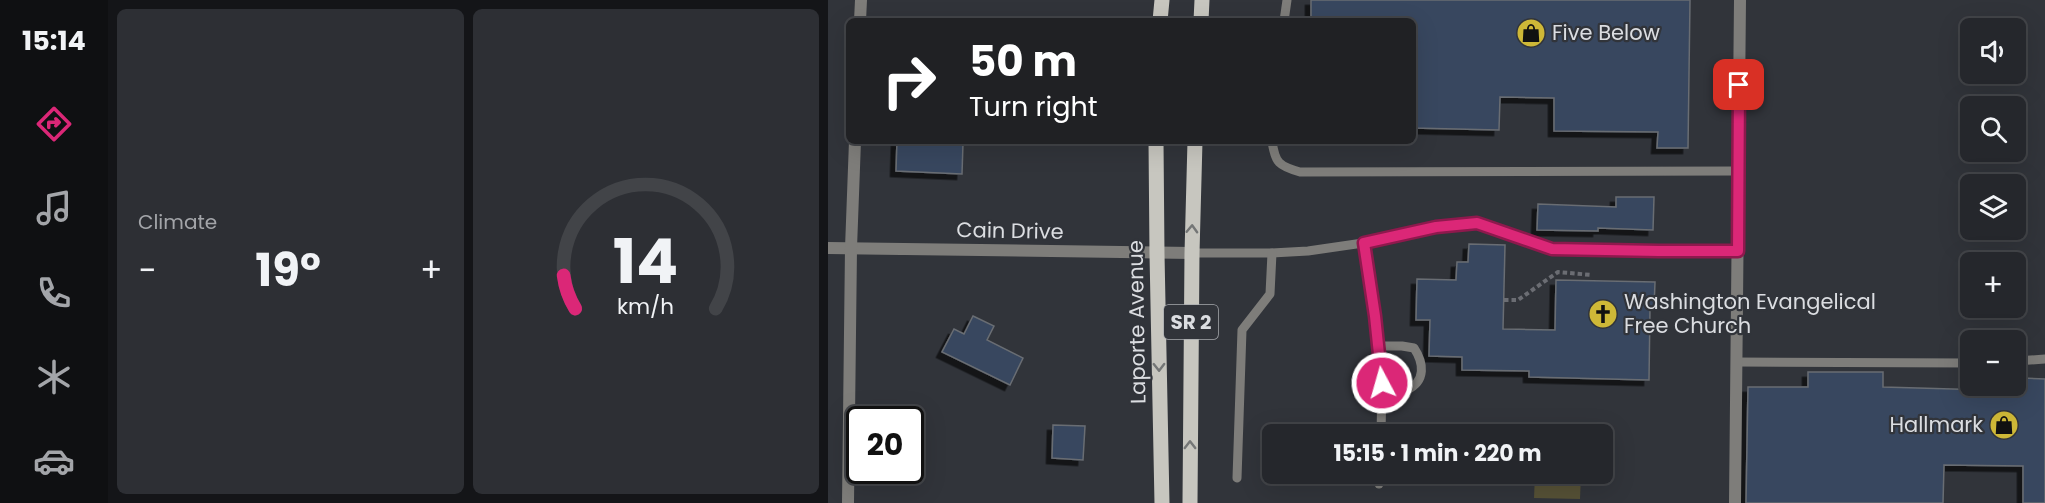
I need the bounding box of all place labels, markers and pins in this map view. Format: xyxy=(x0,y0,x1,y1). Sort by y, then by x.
shop icon: Five Below xyxy=(1515,17,1547,49)
place label: Five Below xyxy=(1552,18,1660,47)
pin xyxy=(1713,59,1764,110)
place label: Washington Evangelical Free Church xyxy=(1624,287,1876,340)
church icon: Washington Evangelical Free Church xyxy=(1587,298,1619,330)
shop icon: Hallmark xyxy=(1988,409,2020,441)
place label: Hallmark xyxy=(1889,410,1983,439)

